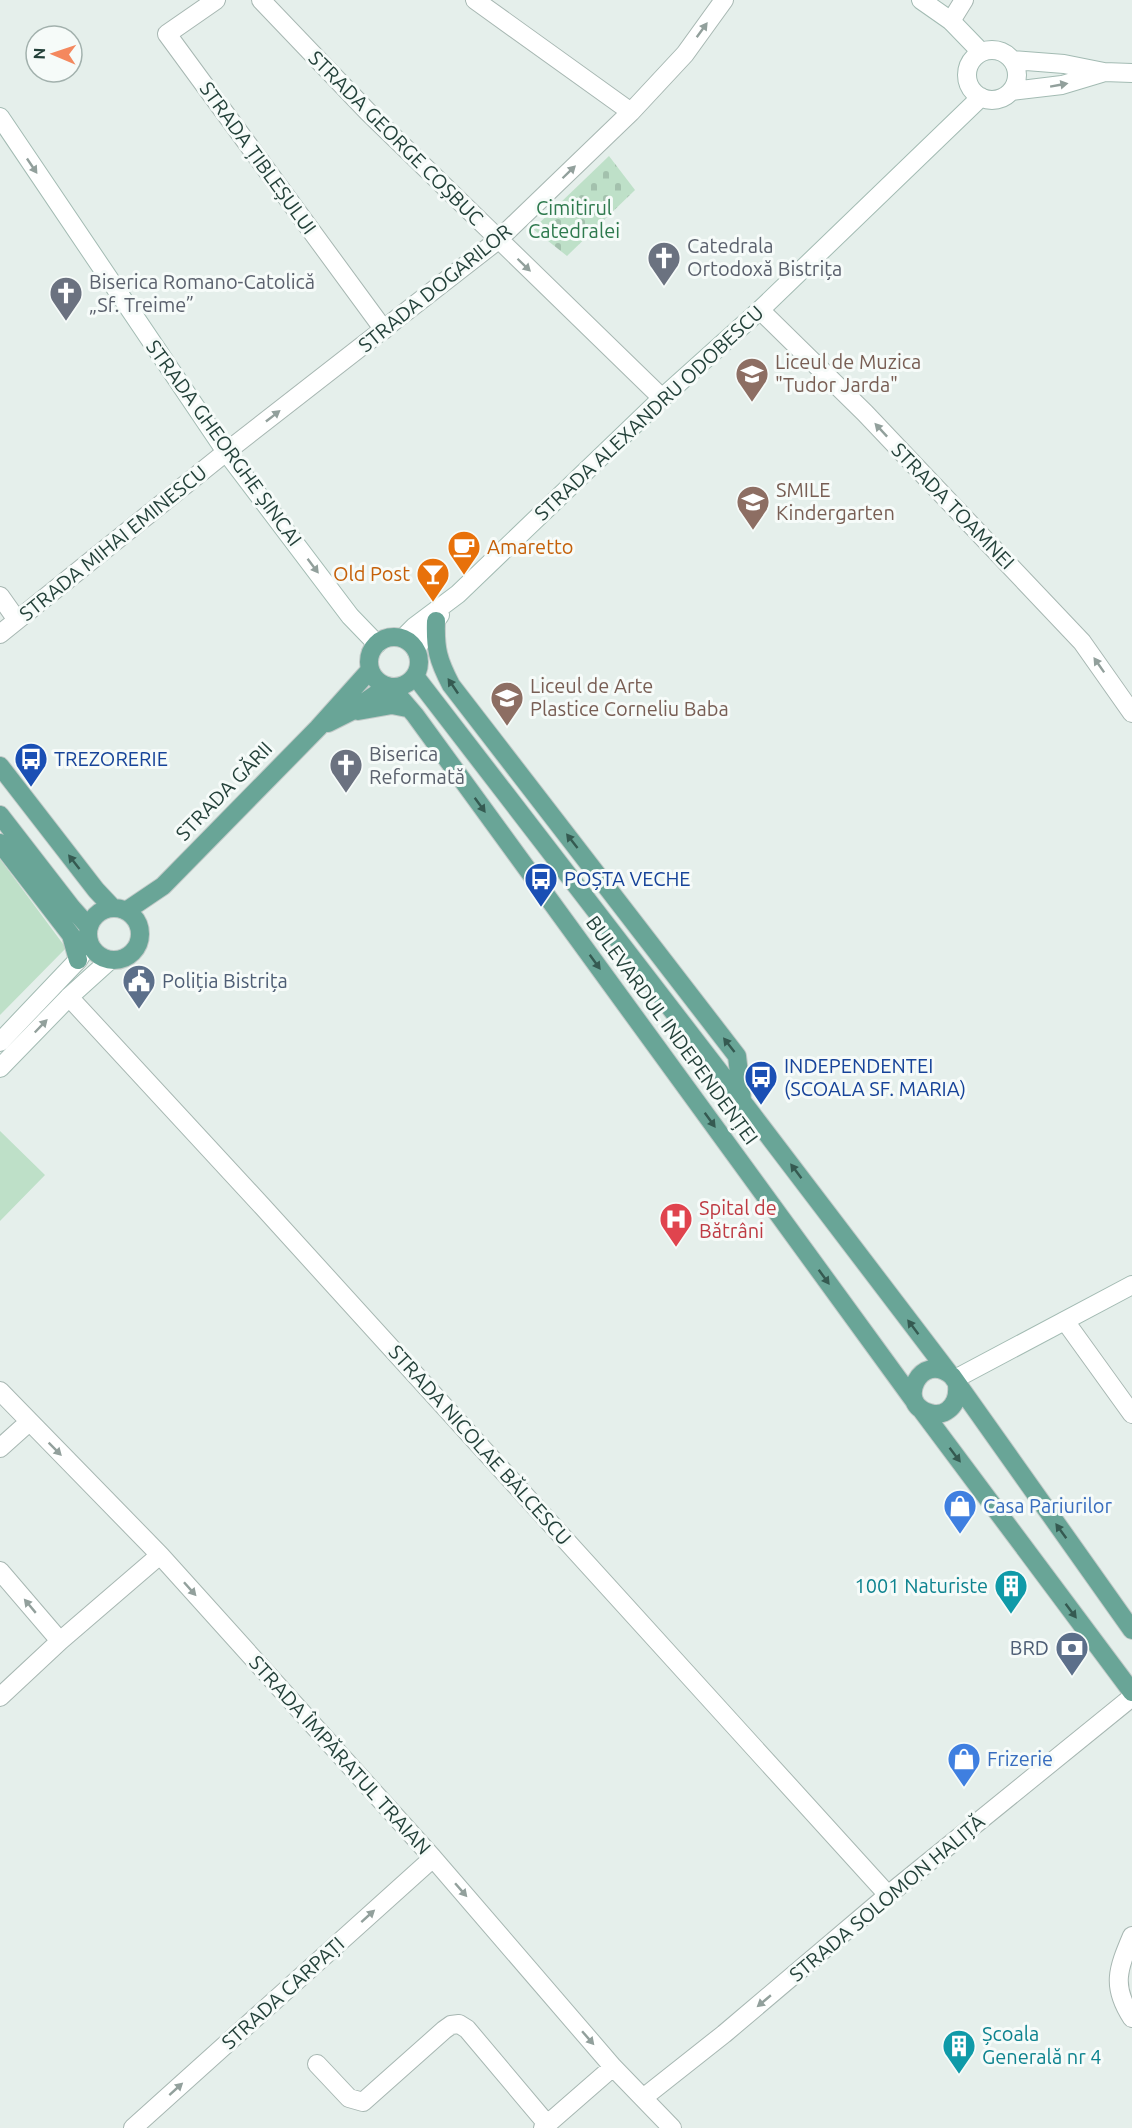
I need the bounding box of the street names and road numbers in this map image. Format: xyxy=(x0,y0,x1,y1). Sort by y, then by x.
street label: STRADA GEORGE COȘBUC xyxy=(304,46,488,230)
street label: STRADA ȚIBLEȘULUI xyxy=(195,77,321,238)
street label: STRADA DOGARILOR xyxy=(354,219,516,356)
street label: STRADA ALEXANDRU ODOBESCU xyxy=(530,301,768,525)
street label: STRADA GHEORGHE ȘINCAI xyxy=(142,335,307,550)
street label: STRADA TOAMNEI xyxy=(887,438,1019,573)
street label: STRADA MIHAI EMINESCU xyxy=(15,460,211,625)
street label: STRADA GĂRII xyxy=(171,737,276,845)
street label: BULEVARDUL INDEPENDENȚEI xyxy=(582,911,763,1148)
street label: STRADA NICOLAE BĂLCESCU xyxy=(385,1340,576,1549)
street label: STRADA ÎMPĂRATUL TRAIAN xyxy=(245,1650,436,1859)
street label: STRADA SOLOMON HALIȚĂ xyxy=(785,1809,989,1986)
street label: STRADA CARPAȚI xyxy=(217,1932,349,2054)

